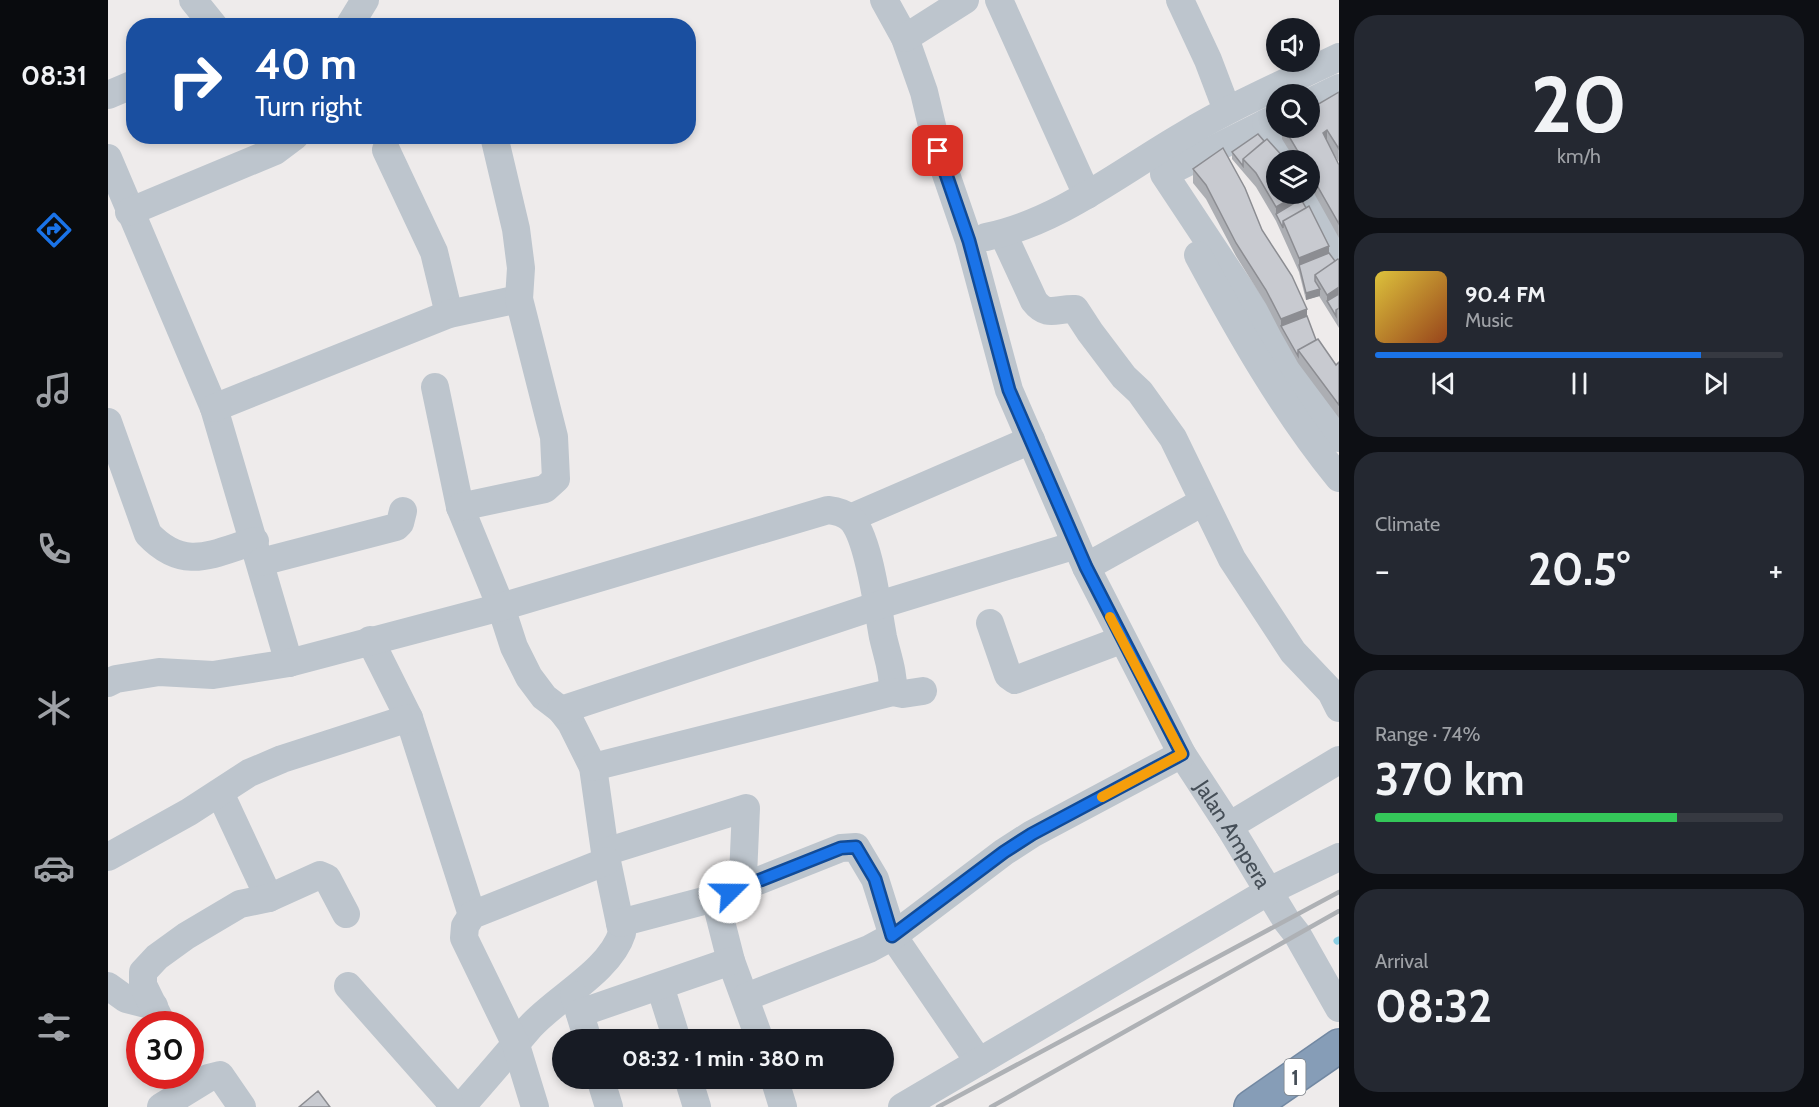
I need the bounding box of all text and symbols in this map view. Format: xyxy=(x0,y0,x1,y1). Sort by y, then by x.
map controls xyxy=(1266,18,1320,204)
button: sound xyxy=(1266,18,1320,72)
text: 40 m xyxy=(255,38,357,90)
icon: right xyxy=(156,42,234,120)
text: 20 xyxy=(1531,57,1627,152)
text: 08:31 xyxy=(21,59,87,92)
button: search xyxy=(1266,84,1320,138)
text: Turn right xyxy=(255,90,362,123)
pin xyxy=(912,125,963,176)
icon: arrive xyxy=(921,134,954,167)
text: km/h xyxy=(1557,144,1601,168)
button: layers xyxy=(1266,150,1320,204)
icon: directions xyxy=(33,209,75,251)
text: 90.4 FM xyxy=(1465,281,1546,308)
text: Music xyxy=(1465,308,1513,332)
icon: previous xyxy=(1427,367,1460,400)
icon: pause xyxy=(1563,367,1596,400)
icon: next xyxy=(1699,367,1732,400)
icon: music xyxy=(33,369,75,411)
text: Climate xyxy=(1375,512,1440,536)
icon: phone xyxy=(33,528,75,570)
text: 20.5° xyxy=(1528,542,1630,596)
text: − xyxy=(1375,550,1390,590)
text: + xyxy=(1768,550,1783,590)
icon: climate xyxy=(33,687,75,729)
text: Range · 74% xyxy=(1375,722,1481,746)
text: 370 km xyxy=(1375,752,1525,806)
street label: Jalan Ampera xyxy=(1189,774,1277,894)
icon: car xyxy=(33,847,75,889)
position arrow xyxy=(698,860,762,924)
text: Arrival xyxy=(1375,949,1428,973)
text: 08:32 xyxy=(1375,979,1492,1033)
icon: filters xyxy=(33,1006,75,1048)
speed limit sign: 30 xyxy=(126,1011,204,1089)
text: 08:32 · 1 min · 380 m xyxy=(622,1045,824,1072)
road number: 1 xyxy=(1284,1059,1306,1095)

